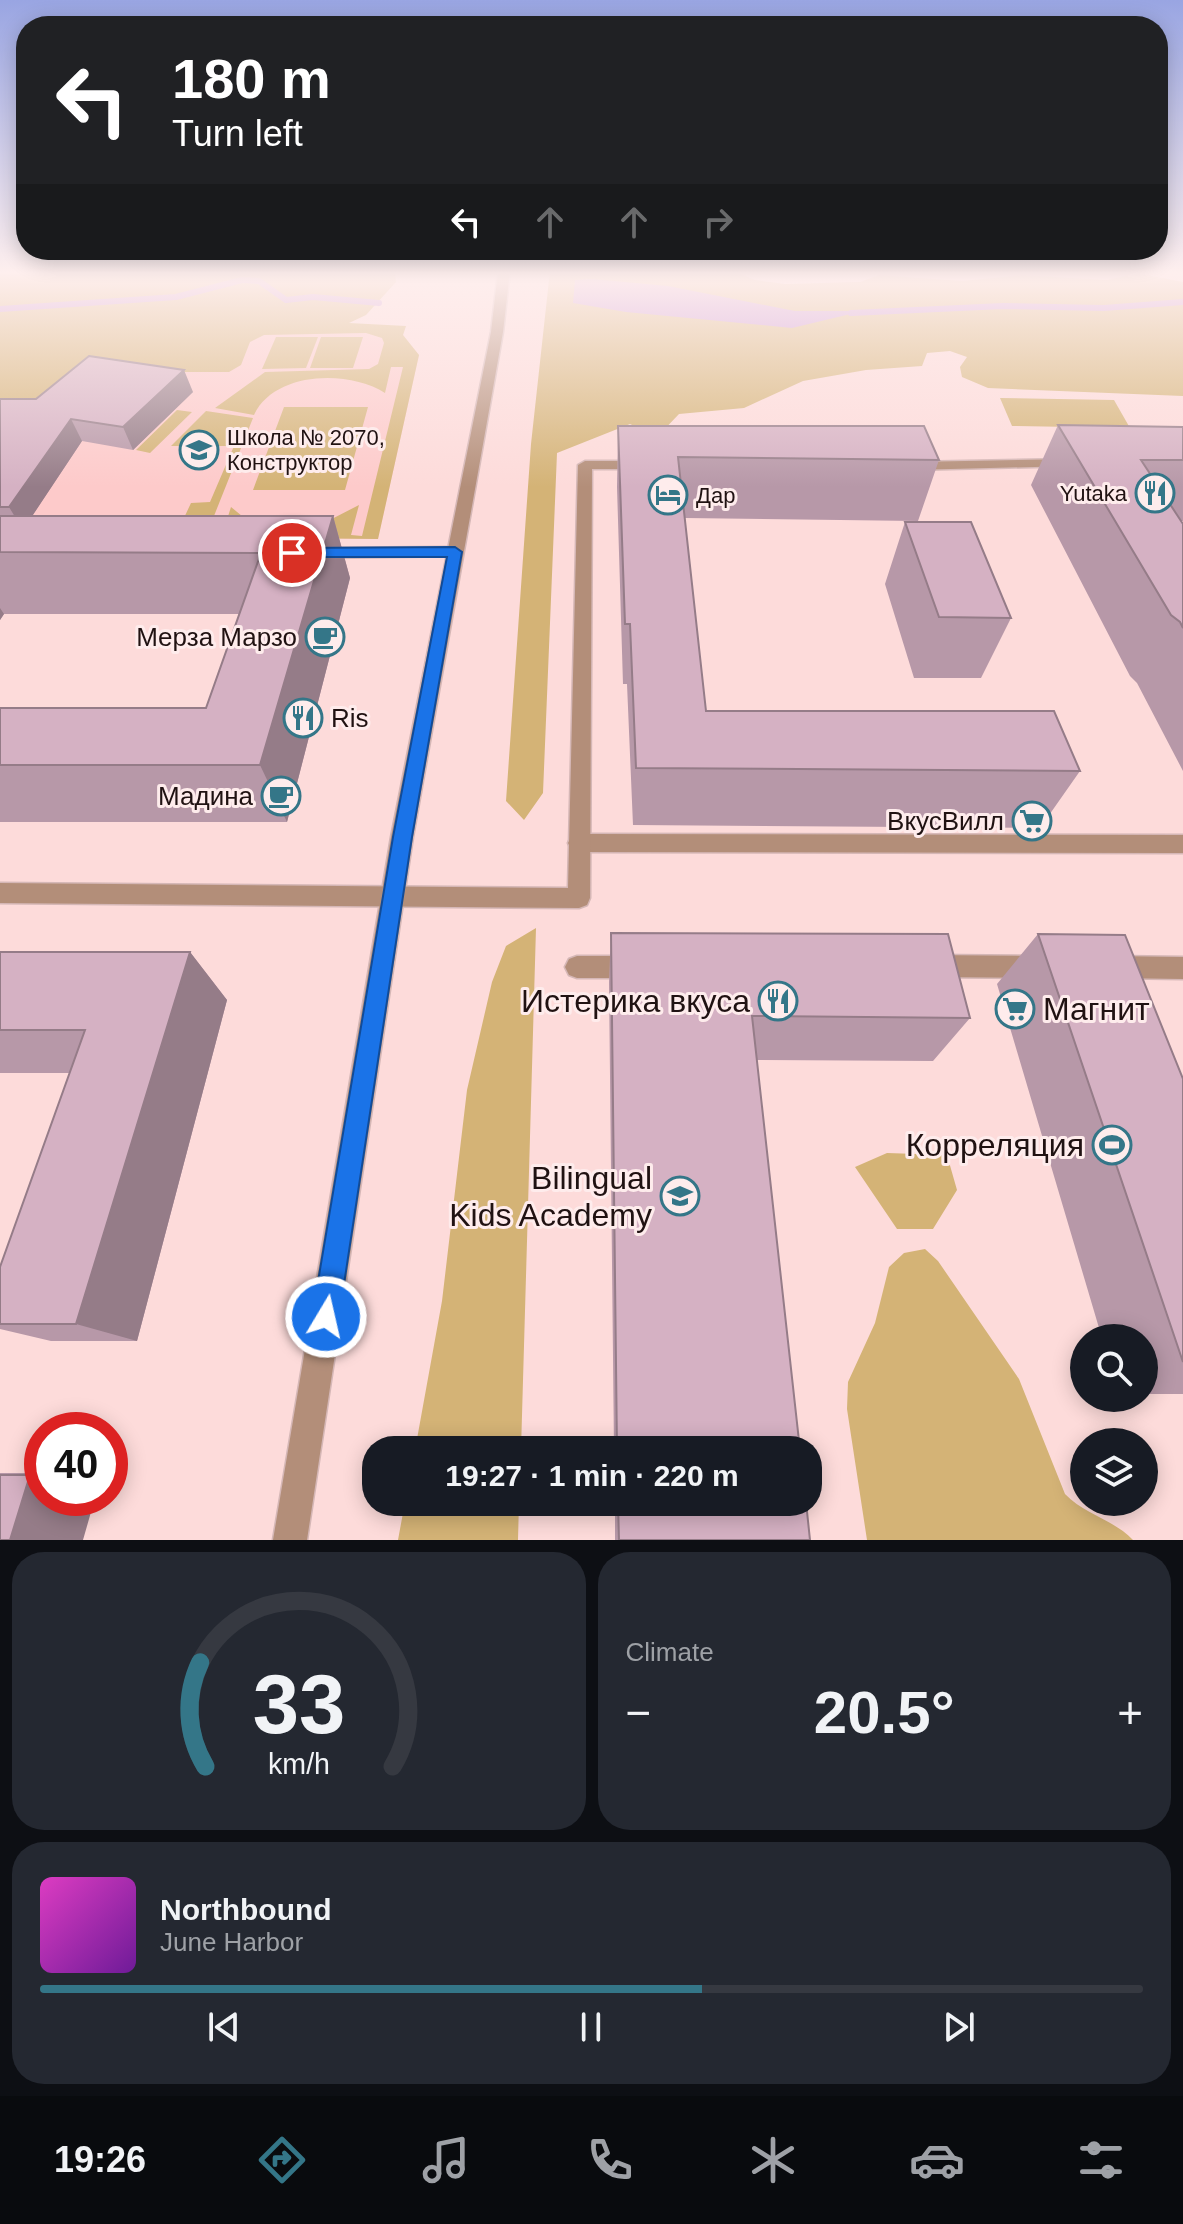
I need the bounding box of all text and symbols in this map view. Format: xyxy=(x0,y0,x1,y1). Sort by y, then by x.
text: 180 m xyxy=(172,47,331,110)
icon: left xyxy=(40,48,144,152)
text: Turn left xyxy=(172,113,303,154)
icon: left xyxy=(444,200,488,244)
icon: ahead xyxy=(528,200,572,244)
icon: ahead xyxy=(612,200,656,244)
icon: right xyxy=(696,200,740,244)
place label: Школа № 2070, Конструктор xyxy=(227,425,385,475)
school or university icon: Школа № 2070, Конструктор xyxy=(178,429,220,471)
restaurant icon: Yutaka xyxy=(1134,472,1176,514)
hotel icon: Дар xyxy=(647,474,689,516)
place label: Yutaka xyxy=(1060,481,1128,506)
place label: Дар xyxy=(696,483,735,508)
pin xyxy=(258,519,326,587)
icon: arrive xyxy=(270,531,314,575)
cafe icon: Мерза Марзо xyxy=(304,616,346,658)
place label: Мерза Марзо xyxy=(136,622,297,652)
restaurant icon: Ris xyxy=(282,697,324,739)
place label: Ris xyxy=(331,703,369,733)
cafe icon: Мадина xyxy=(260,775,302,817)
place label: Мадина xyxy=(158,781,254,811)
supermarket icon: ВкусВилл xyxy=(1011,800,1053,842)
place label: ВкусВилл xyxy=(887,806,1004,836)
restaurant icon: Истерика вкуса xyxy=(757,980,799,1022)
place label: Истерика вкуса xyxy=(521,983,750,1019)
supermarket icon: Магнит xyxy=(994,988,1036,1030)
place label: Магнит xyxy=(1043,991,1150,1027)
sports icon: Корреляция xyxy=(1091,1124,1133,1166)
place label: Корреляция xyxy=(906,1127,1084,1163)
place label: Bilingual Kids Academy xyxy=(449,1160,652,1233)
school or university icon: Bilingual Kids Academy xyxy=(659,1175,701,1217)
position arrow xyxy=(284,1275,368,1359)
map controls xyxy=(1070,1324,1158,1516)
button: search xyxy=(1070,1324,1158,1412)
speed limit sign: 40 xyxy=(24,1412,128,1516)
button: layers xyxy=(1070,1428,1158,1516)
text: 19:27 · 1 min · 220 m xyxy=(445,1459,739,1492)
text: Climate xyxy=(626,1637,714,1667)
text: 33 xyxy=(252,1658,345,1751)
text: 20.5° xyxy=(814,1679,955,1746)
text: − xyxy=(626,1688,651,1737)
text: + xyxy=(1117,1688,1143,1737)
text: km/h xyxy=(268,1748,330,1780)
text: Northbound xyxy=(160,1893,332,1926)
text: June Harbor xyxy=(160,1927,303,1957)
icon: previous xyxy=(202,2005,246,2049)
icon: pause xyxy=(569,2005,613,2049)
icon: next xyxy=(937,2005,981,2049)
icon: directions xyxy=(254,2132,310,2188)
icon: music xyxy=(418,2132,474,2188)
icon: phone xyxy=(582,2132,638,2188)
icon: climate xyxy=(745,2132,801,2188)
icon: car xyxy=(909,2132,965,2188)
icon: filters xyxy=(1073,2132,1129,2188)
text: 19:26 xyxy=(54,2139,146,2180)

